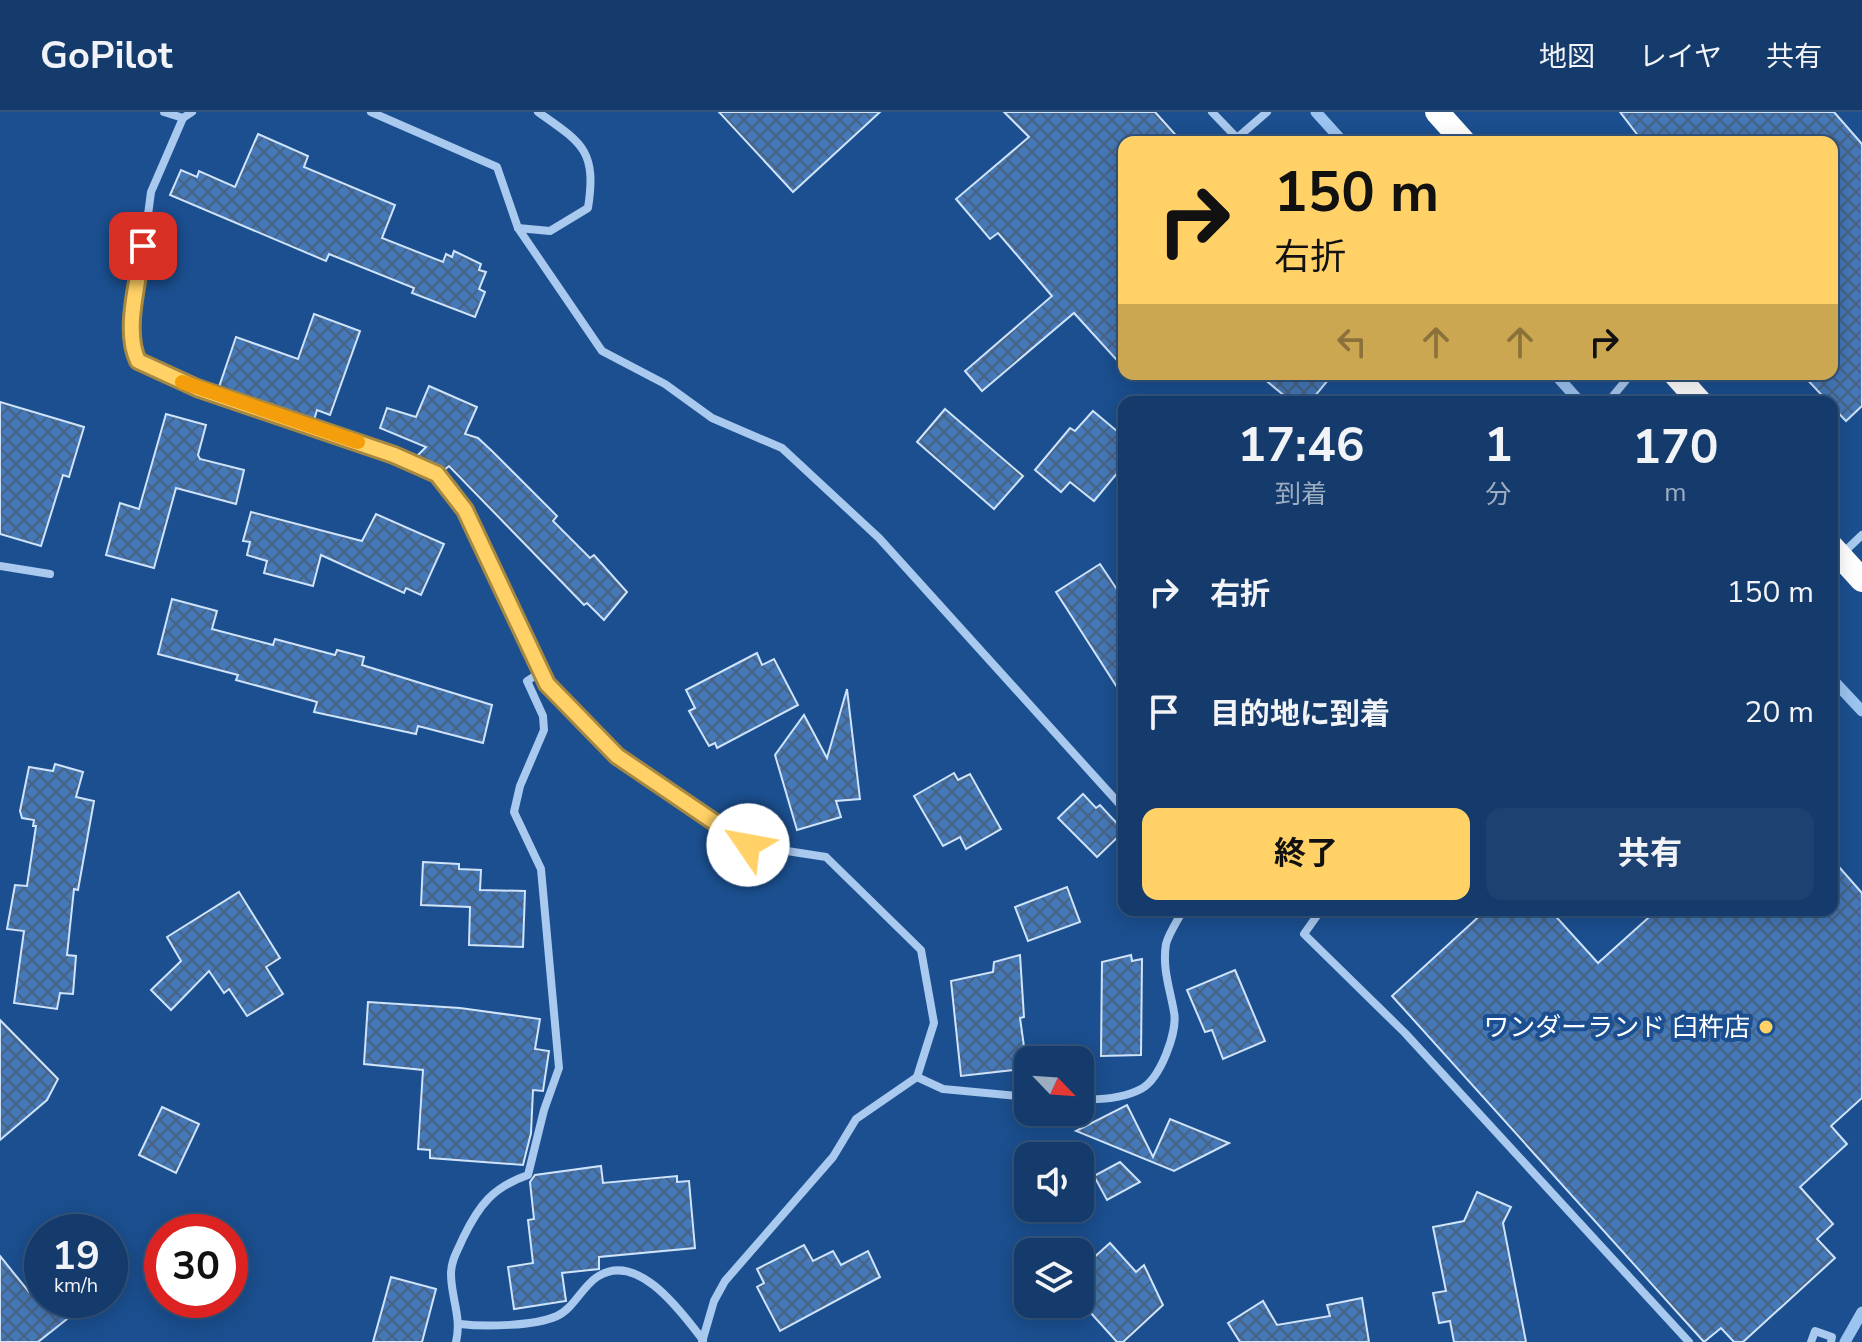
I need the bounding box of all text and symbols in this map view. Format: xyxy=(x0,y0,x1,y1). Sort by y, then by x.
text: GoPilot xyxy=(40,30,173,81)
text: 地図 xyxy=(1539,38,1595,76)
text: レイヤ xyxy=(1639,38,1722,76)
text: 共有 xyxy=(1766,38,1822,76)
text: 150 m xyxy=(1274,154,1439,231)
icon: right xyxy=(1142,168,1246,272)
pin xyxy=(109,212,177,280)
icon: arrive xyxy=(121,224,165,268)
text: 右折 xyxy=(1274,233,1346,282)
icon: left xyxy=(1330,320,1374,364)
icon: ahead xyxy=(1414,320,1458,364)
icon: ahead xyxy=(1498,320,1542,364)
icon: right xyxy=(1582,320,1626,364)
text: 17:46 xyxy=(1237,412,1365,478)
text: 1 xyxy=(1484,412,1513,478)
text: 170 xyxy=(1632,414,1719,480)
text: m xyxy=(1664,475,1686,510)
text: 到着 xyxy=(1275,477,1327,512)
text: 分 xyxy=(1485,477,1511,512)
icon: right xyxy=(1142,570,1186,614)
text: 150 m xyxy=(1727,572,1814,613)
text: 右折 xyxy=(1210,574,1270,615)
icon: arrive xyxy=(1142,690,1186,734)
text: 20 m xyxy=(1745,692,1814,733)
text: 目的地に到着 xyxy=(1210,694,1390,735)
position arrow xyxy=(706,803,790,887)
button: 終了 xyxy=(1142,808,1470,900)
button: 共有 xyxy=(1486,808,1814,900)
place label: ワンダーランド 臼杵店 xyxy=(1483,1010,1750,1045)
marker: ワンダーランド 臼杵店 xyxy=(1757,1018,1775,1036)
north arrow xyxy=(1014,1046,1094,1126)
map controls xyxy=(1014,1046,1094,1318)
button: sound xyxy=(1014,1142,1094,1222)
speed limit sign: 30 xyxy=(144,1214,248,1318)
text: 19 xyxy=(52,1229,100,1283)
button: layers xyxy=(1014,1238,1094,1318)
text: km/h xyxy=(54,1272,98,1299)

